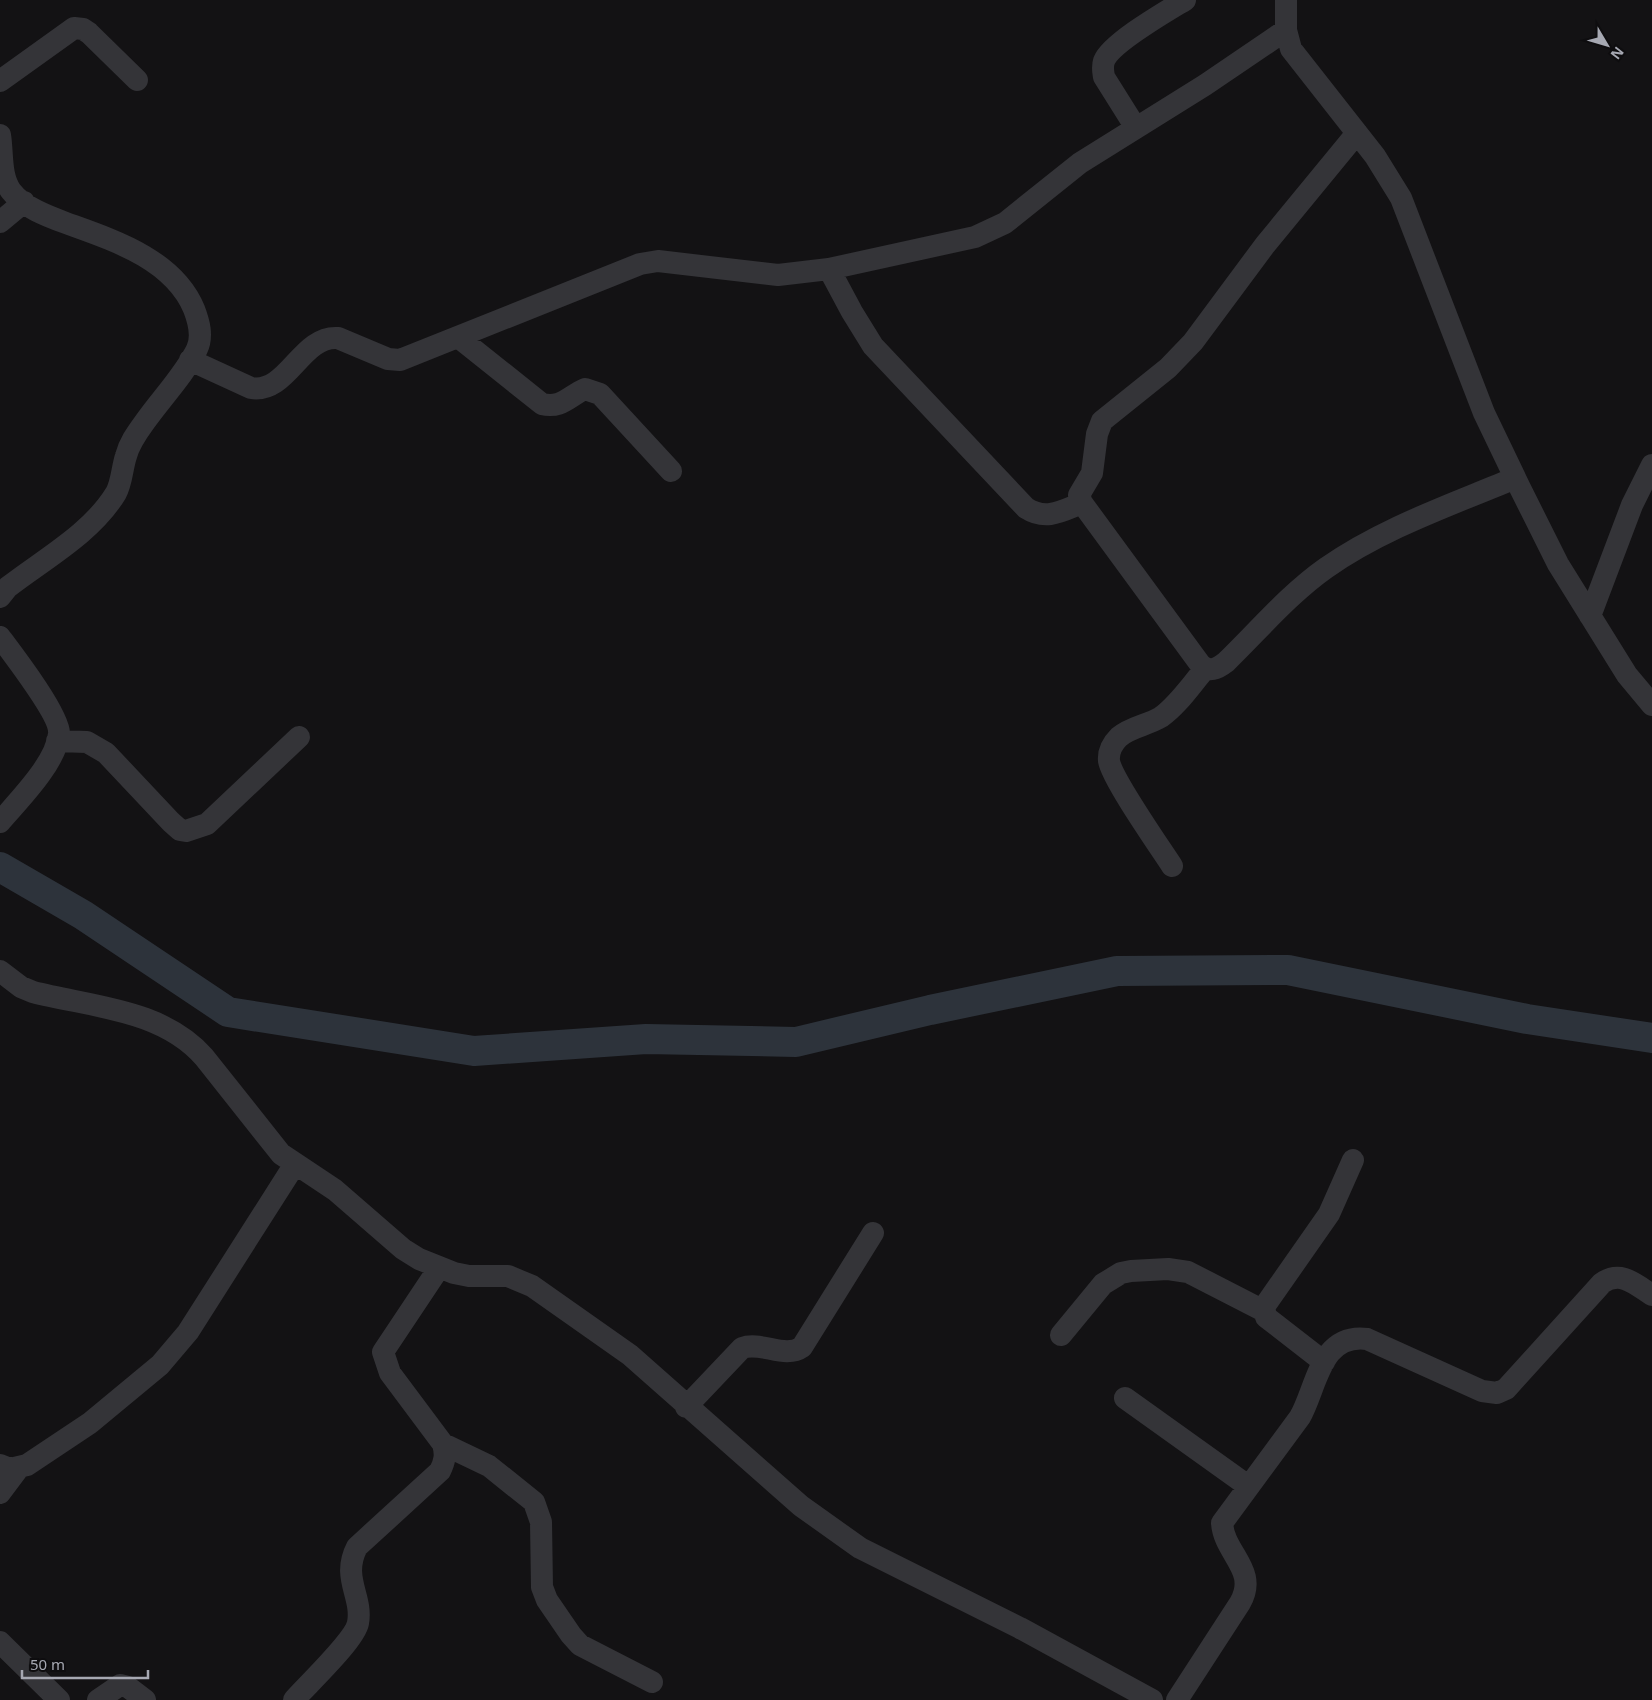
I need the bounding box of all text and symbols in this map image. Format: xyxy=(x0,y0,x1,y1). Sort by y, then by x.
north arrow xyxy=(1582,20,1632,70)
text: N xyxy=(1607,43,1629,64)
scale bar xyxy=(22,1648,149,1680)
text: 50 m xyxy=(30,1654,65,1674)

